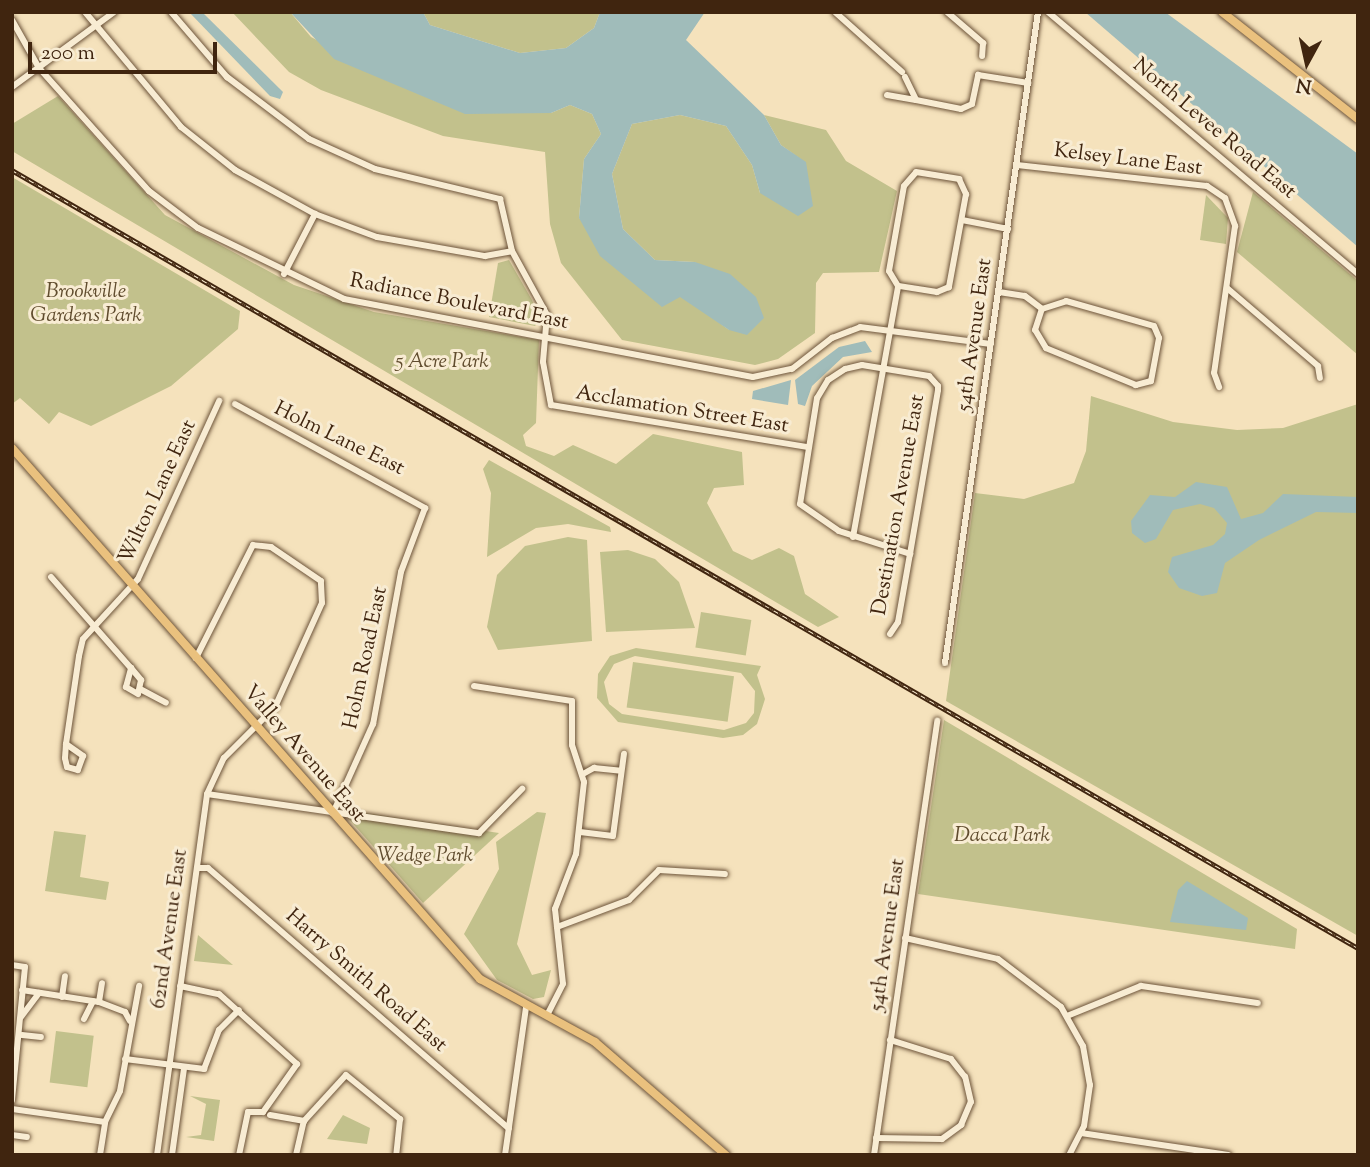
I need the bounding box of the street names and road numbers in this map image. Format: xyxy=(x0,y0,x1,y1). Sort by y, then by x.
street label: North Levee Road East xyxy=(1127,53,1301,205)
street label: Kelsey Lane East xyxy=(1052,138,1204,182)
street label: 54th Avenue East xyxy=(952,257,998,413)
street label: Radiance Boulevard East xyxy=(348,268,570,336)
street label: Acclamation Street East xyxy=(574,381,790,439)
street label: Destination Avenue East xyxy=(867,393,931,617)
street label: Holm Lane East xyxy=(270,396,408,482)
street label: Wilton Lane East xyxy=(114,416,202,568)
street label: Holm Road East xyxy=(339,584,393,732)
street label: Valley Avenue East xyxy=(238,680,370,828)
street label: 62nd Avenue East xyxy=(146,848,194,1010)
street label: 54th Avenue East xyxy=(865,857,911,1013)
street label: Harry Smith Road East xyxy=(280,904,452,1058)

